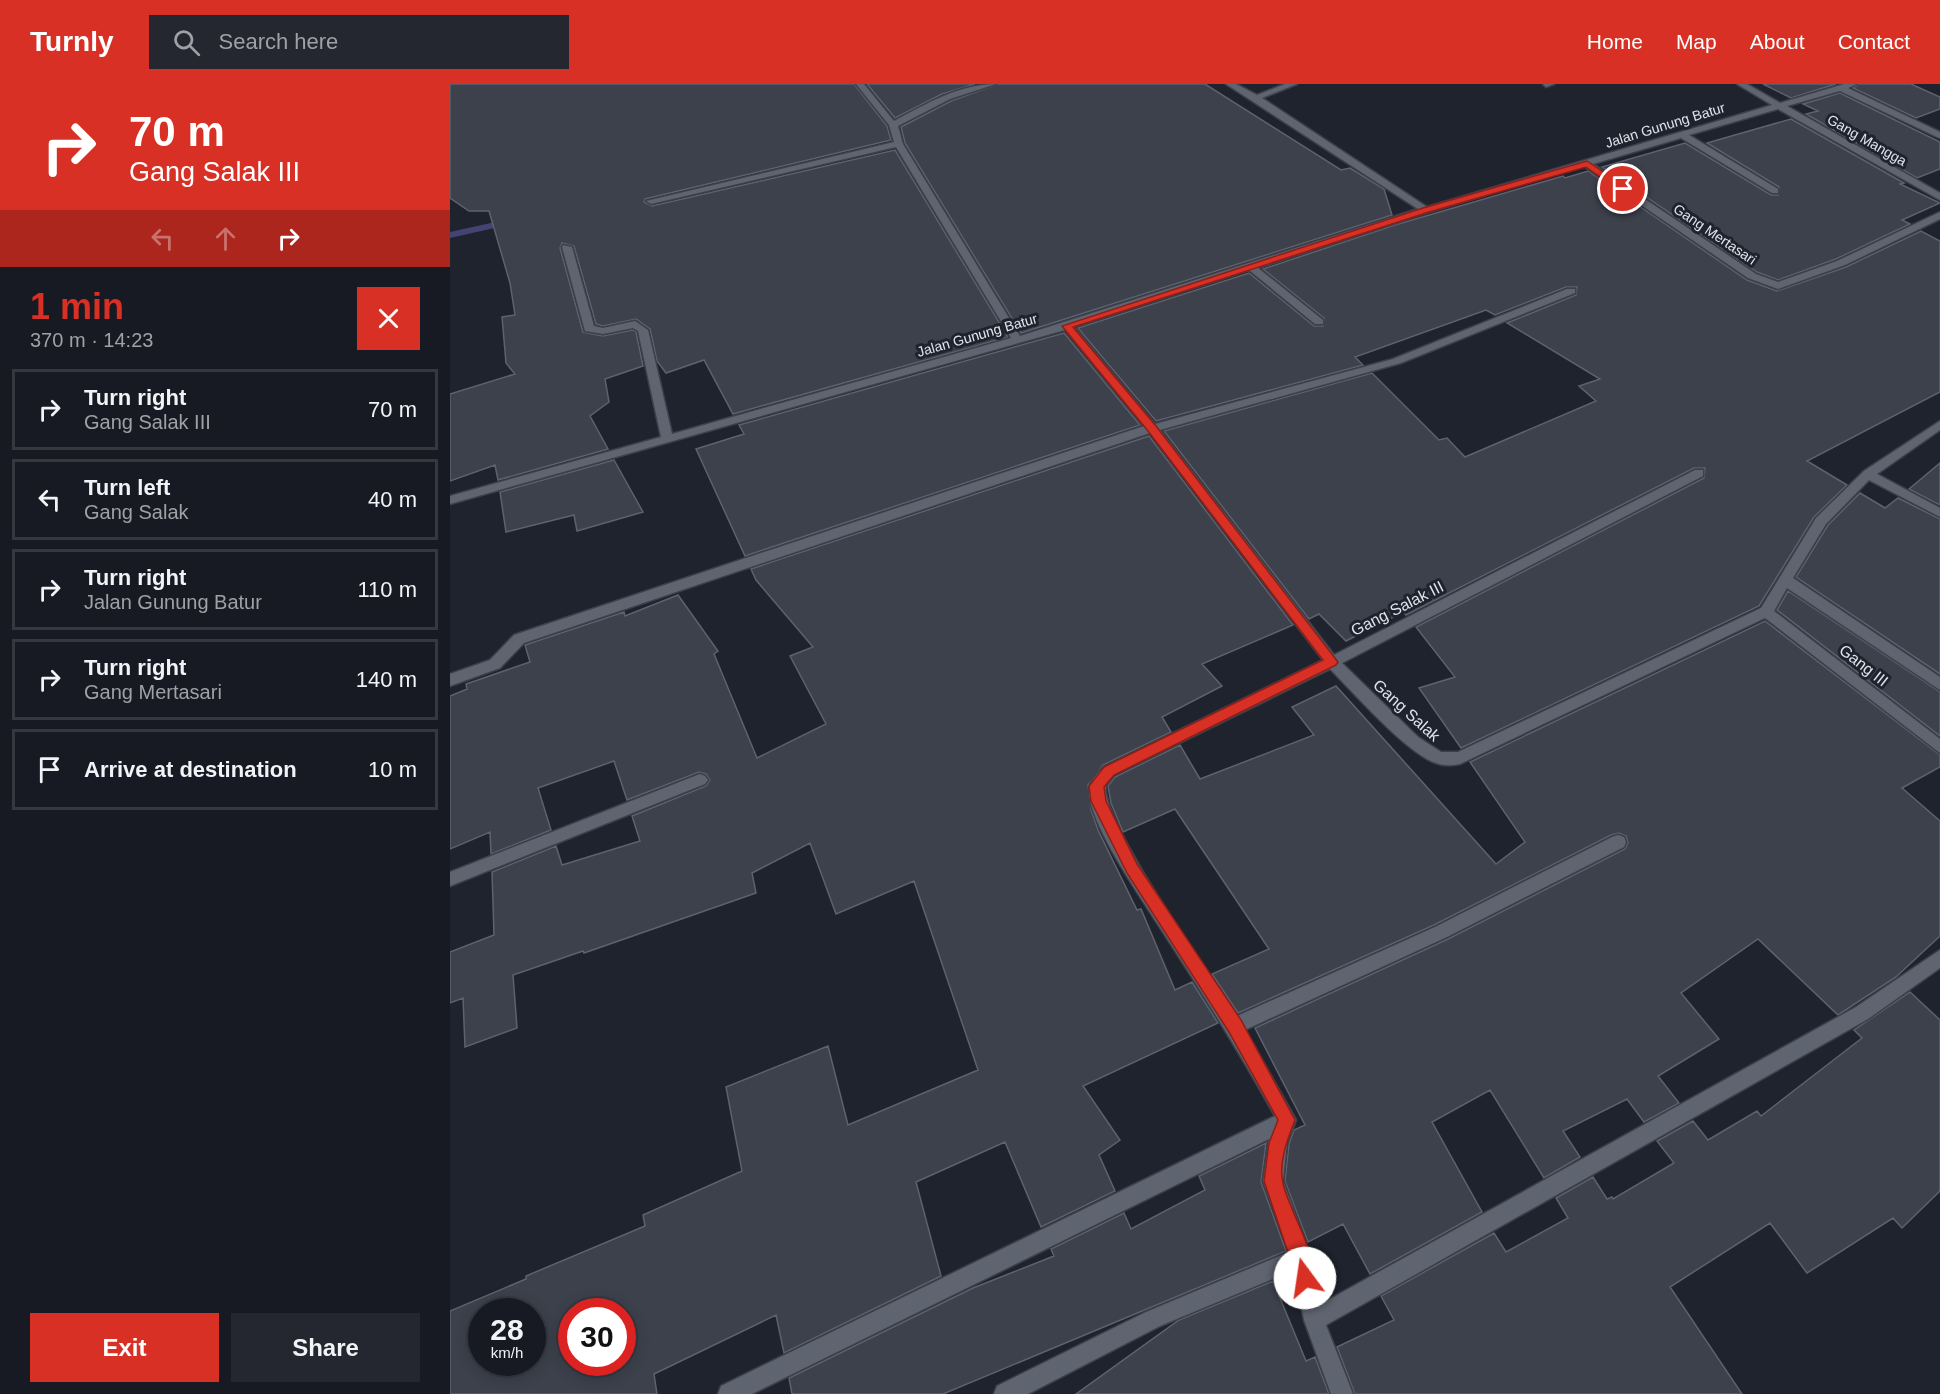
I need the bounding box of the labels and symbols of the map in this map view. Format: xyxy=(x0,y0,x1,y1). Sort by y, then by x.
street label: Jalan Gunung Batur xyxy=(1603,99,1727,151)
street label: Gang Mangga xyxy=(1825,111,1910,169)
pin xyxy=(1597,163,1648,214)
street label: Gang Mertasari xyxy=(1671,200,1759,268)
street label: Jalan Gunung Batur xyxy=(915,310,1039,360)
street label: Gang Salak III xyxy=(1348,578,1446,639)
street label: Gang III xyxy=(1836,641,1891,690)
street label: Gang Salak xyxy=(1370,676,1444,745)
position arrow xyxy=(1273,1246,1337,1310)
speed limit sign: 30 xyxy=(558,1298,636,1376)

